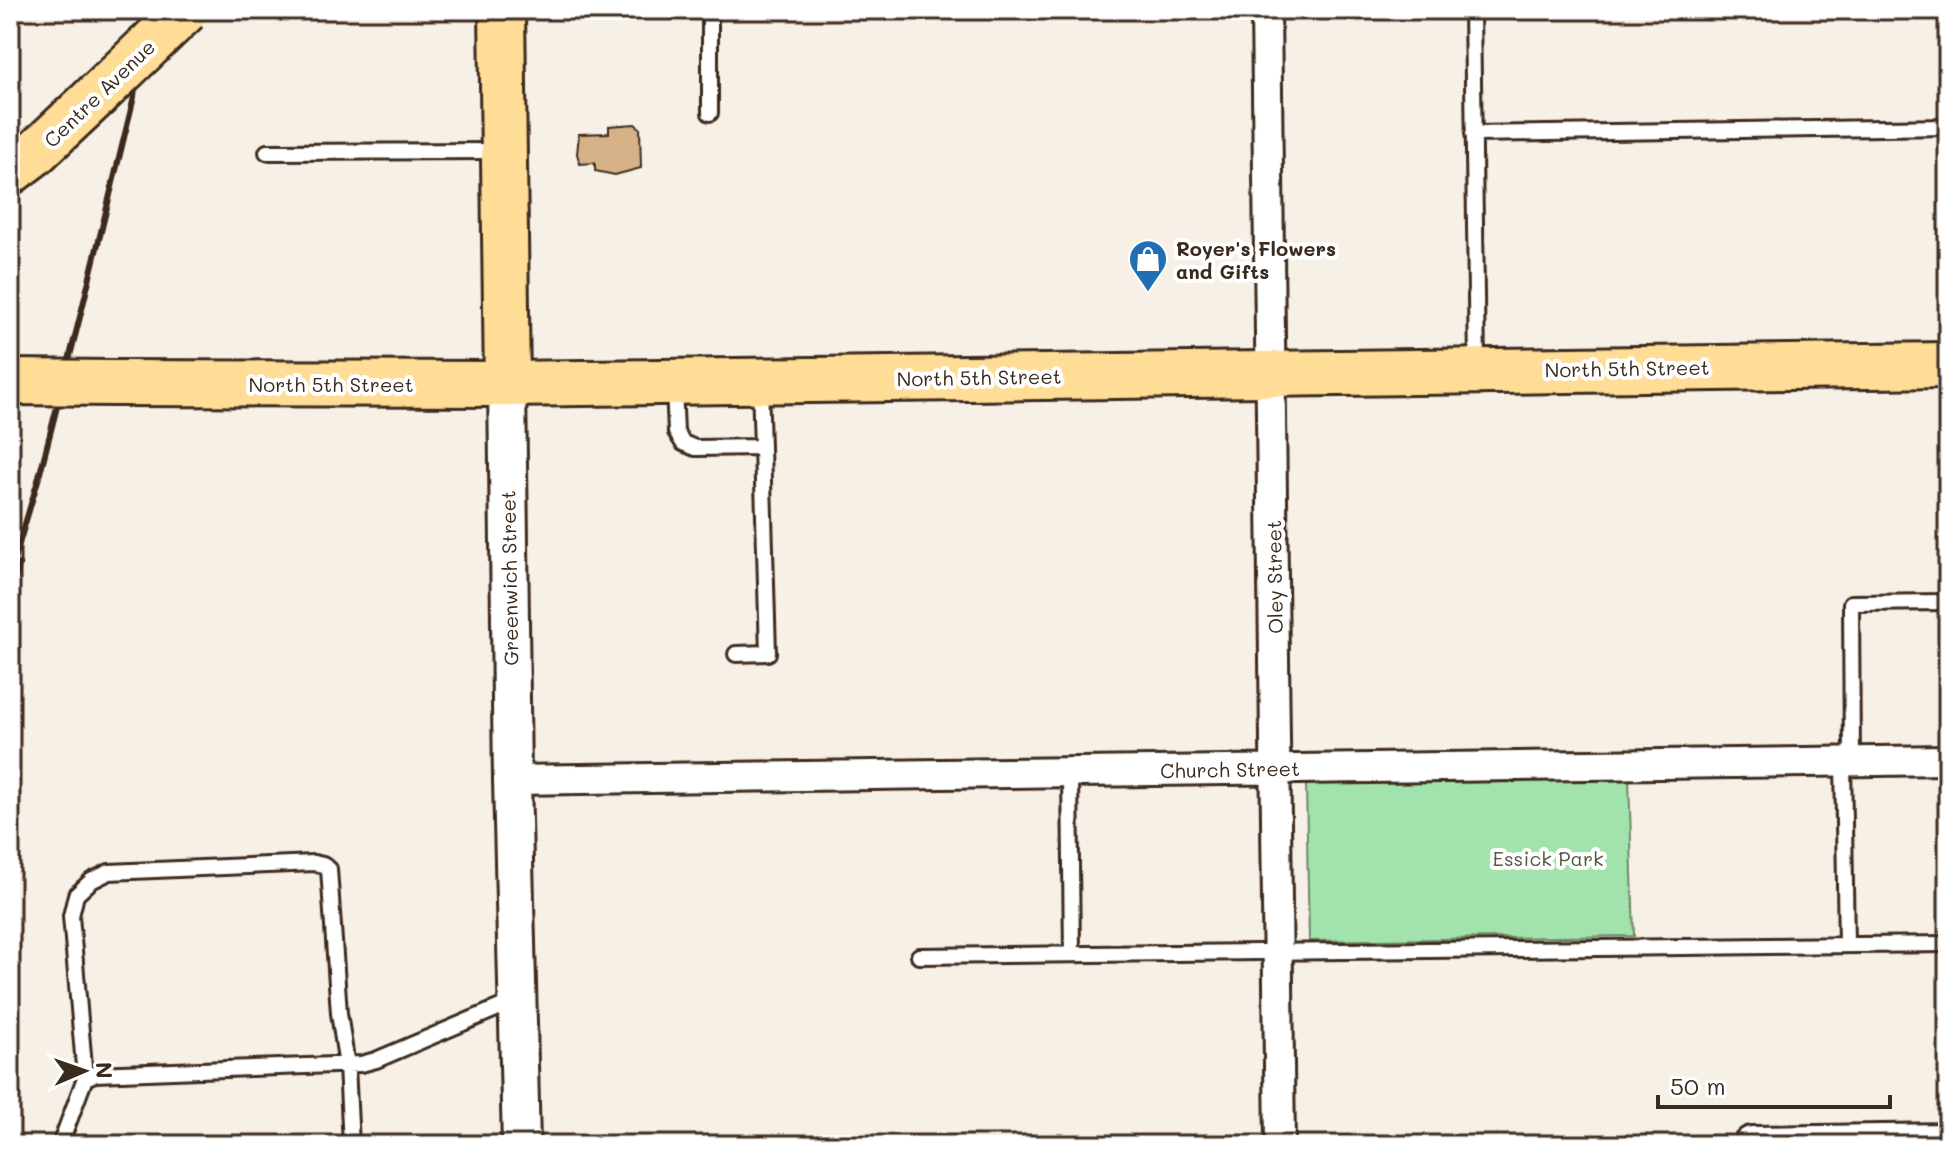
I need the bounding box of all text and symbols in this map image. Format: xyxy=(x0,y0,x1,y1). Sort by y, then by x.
street label: Centre Avenue xyxy=(38,33,160,153)
place label: Royer's Flowers and Gifts xyxy=(1176,235,1336,284)
shop icon: Royer's Flowers and Gifts xyxy=(1127,238,1169,293)
street label: North 5th Street xyxy=(1544,354,1710,382)
street label: North 5th Street xyxy=(896,363,1062,391)
street label: North 5th Street xyxy=(249,371,413,397)
street label: Greenwich Street xyxy=(494,490,524,666)
street label: Oley Street xyxy=(1260,520,1288,634)
street label: Church Street xyxy=(1160,755,1300,783)
park label: Essick Park xyxy=(1492,845,1604,871)
north arrow xyxy=(44,1031,124,1111)
scale bar xyxy=(1658,1059,1890,1109)
text: N xyxy=(90,1061,119,1079)
text: 50 m xyxy=(1670,1070,1726,1101)

